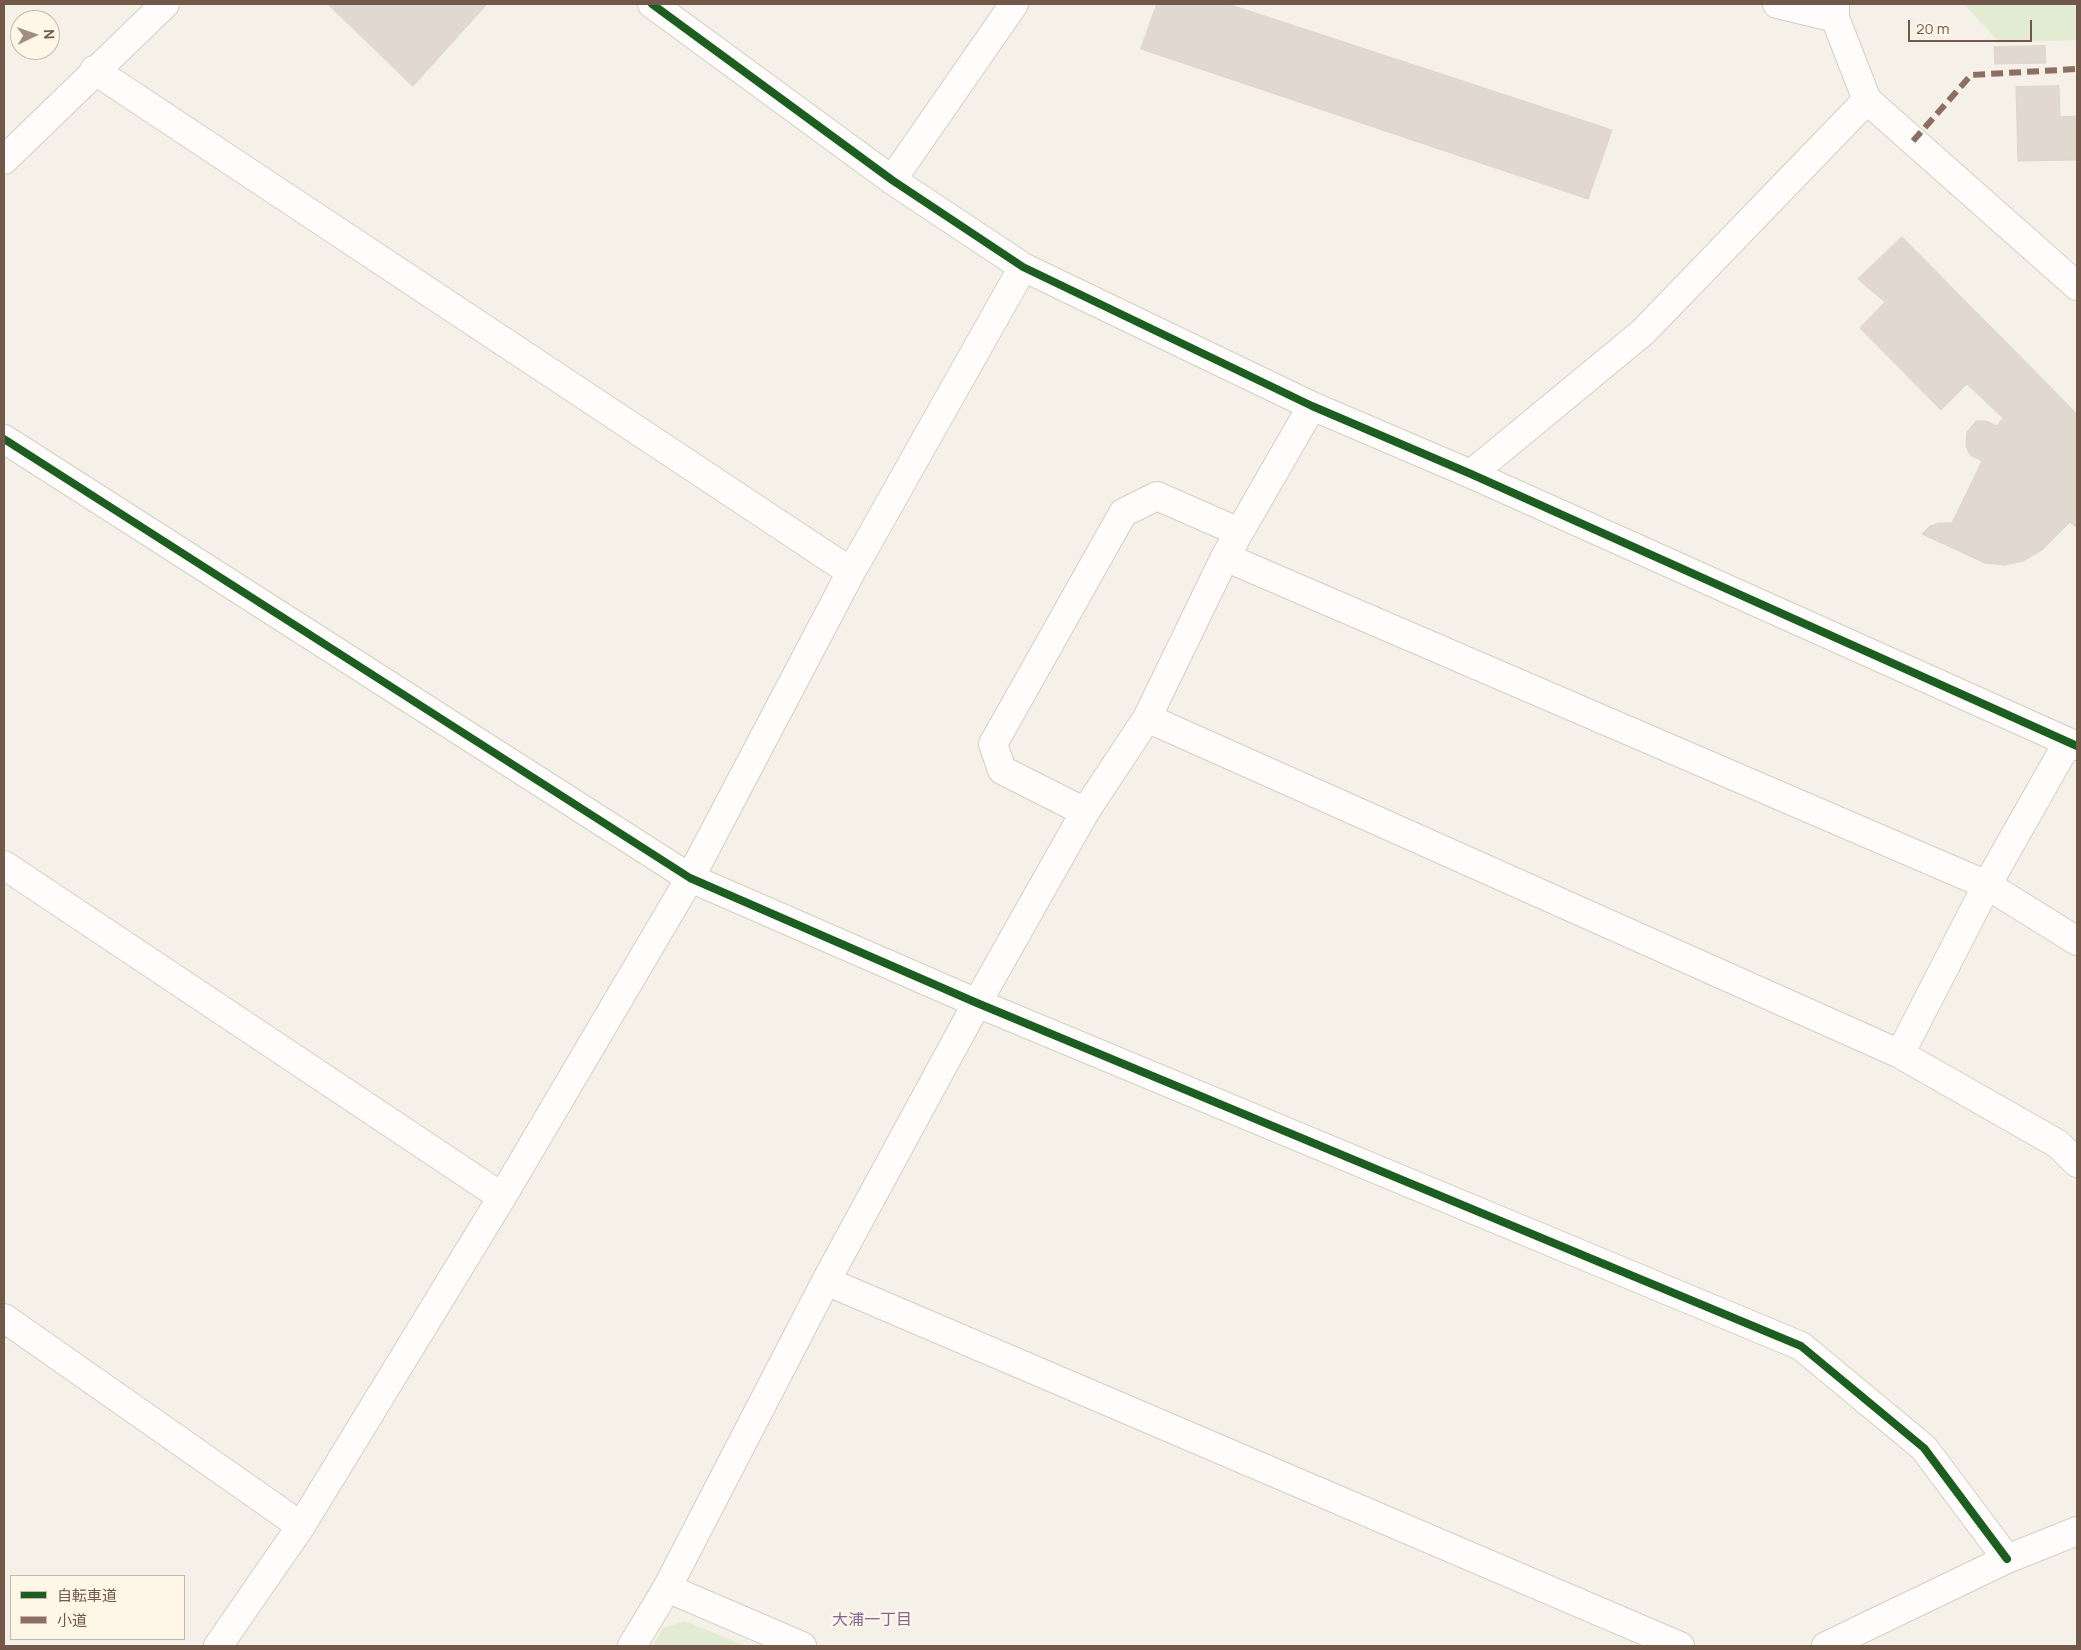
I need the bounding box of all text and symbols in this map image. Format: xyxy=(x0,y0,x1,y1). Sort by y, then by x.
north arrow xyxy=(10,10,60,60)
scale bar xyxy=(1911,10,2035,42)
text: 20 m xyxy=(1916,18,1949,39)
text: N xyxy=(40,29,59,40)
legend xyxy=(10,1575,185,1640)
text: 自転車道 xyxy=(57,1585,117,1606)
text: 小道 xyxy=(57,1610,87,1631)
district label: 大浦一丁目 xyxy=(832,1611,912,1631)

